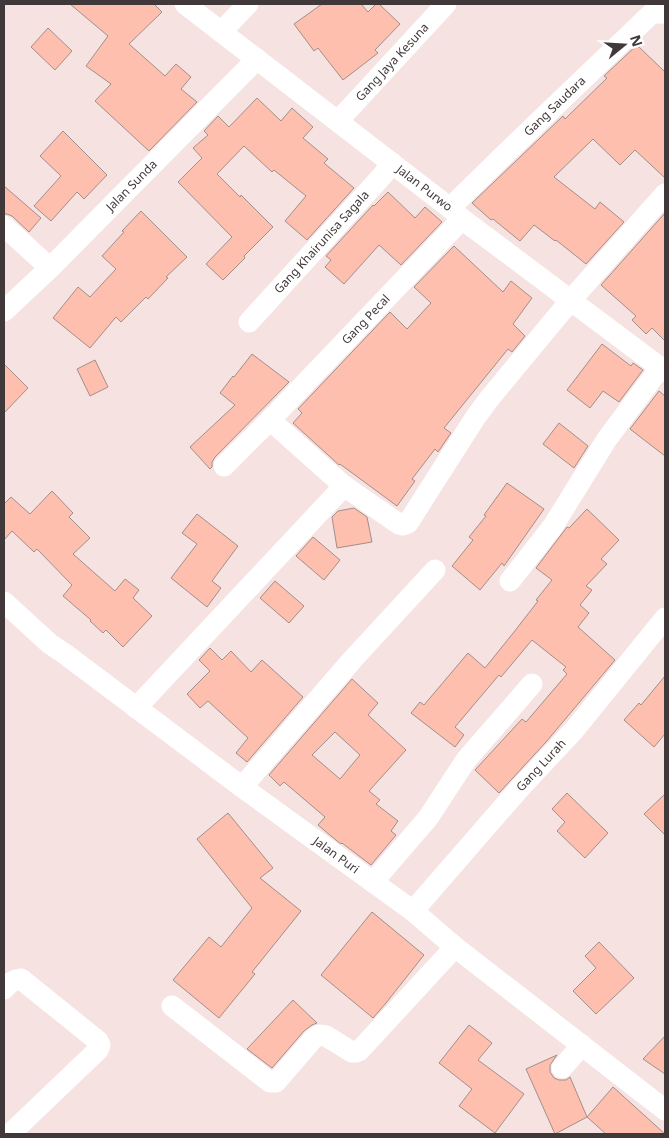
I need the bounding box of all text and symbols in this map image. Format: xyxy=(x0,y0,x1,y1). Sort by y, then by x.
street label: Gang Jaya Kesuna xyxy=(351,19,432,105)
north arrow xyxy=(599,20,649,70)
text: N xyxy=(626,32,648,49)
street label: Gang Saudara xyxy=(520,72,589,140)
street label: Jalan Sunda xyxy=(101,156,161,215)
street label: Jalan Purwo xyxy=(392,160,456,215)
street label: Gang Khairunisa Sagala xyxy=(270,187,373,297)
street label: Gang Pecal xyxy=(338,291,394,348)
street label: Gang Lurah xyxy=(512,735,569,795)
street label: Jalan Puri xyxy=(309,832,363,877)

